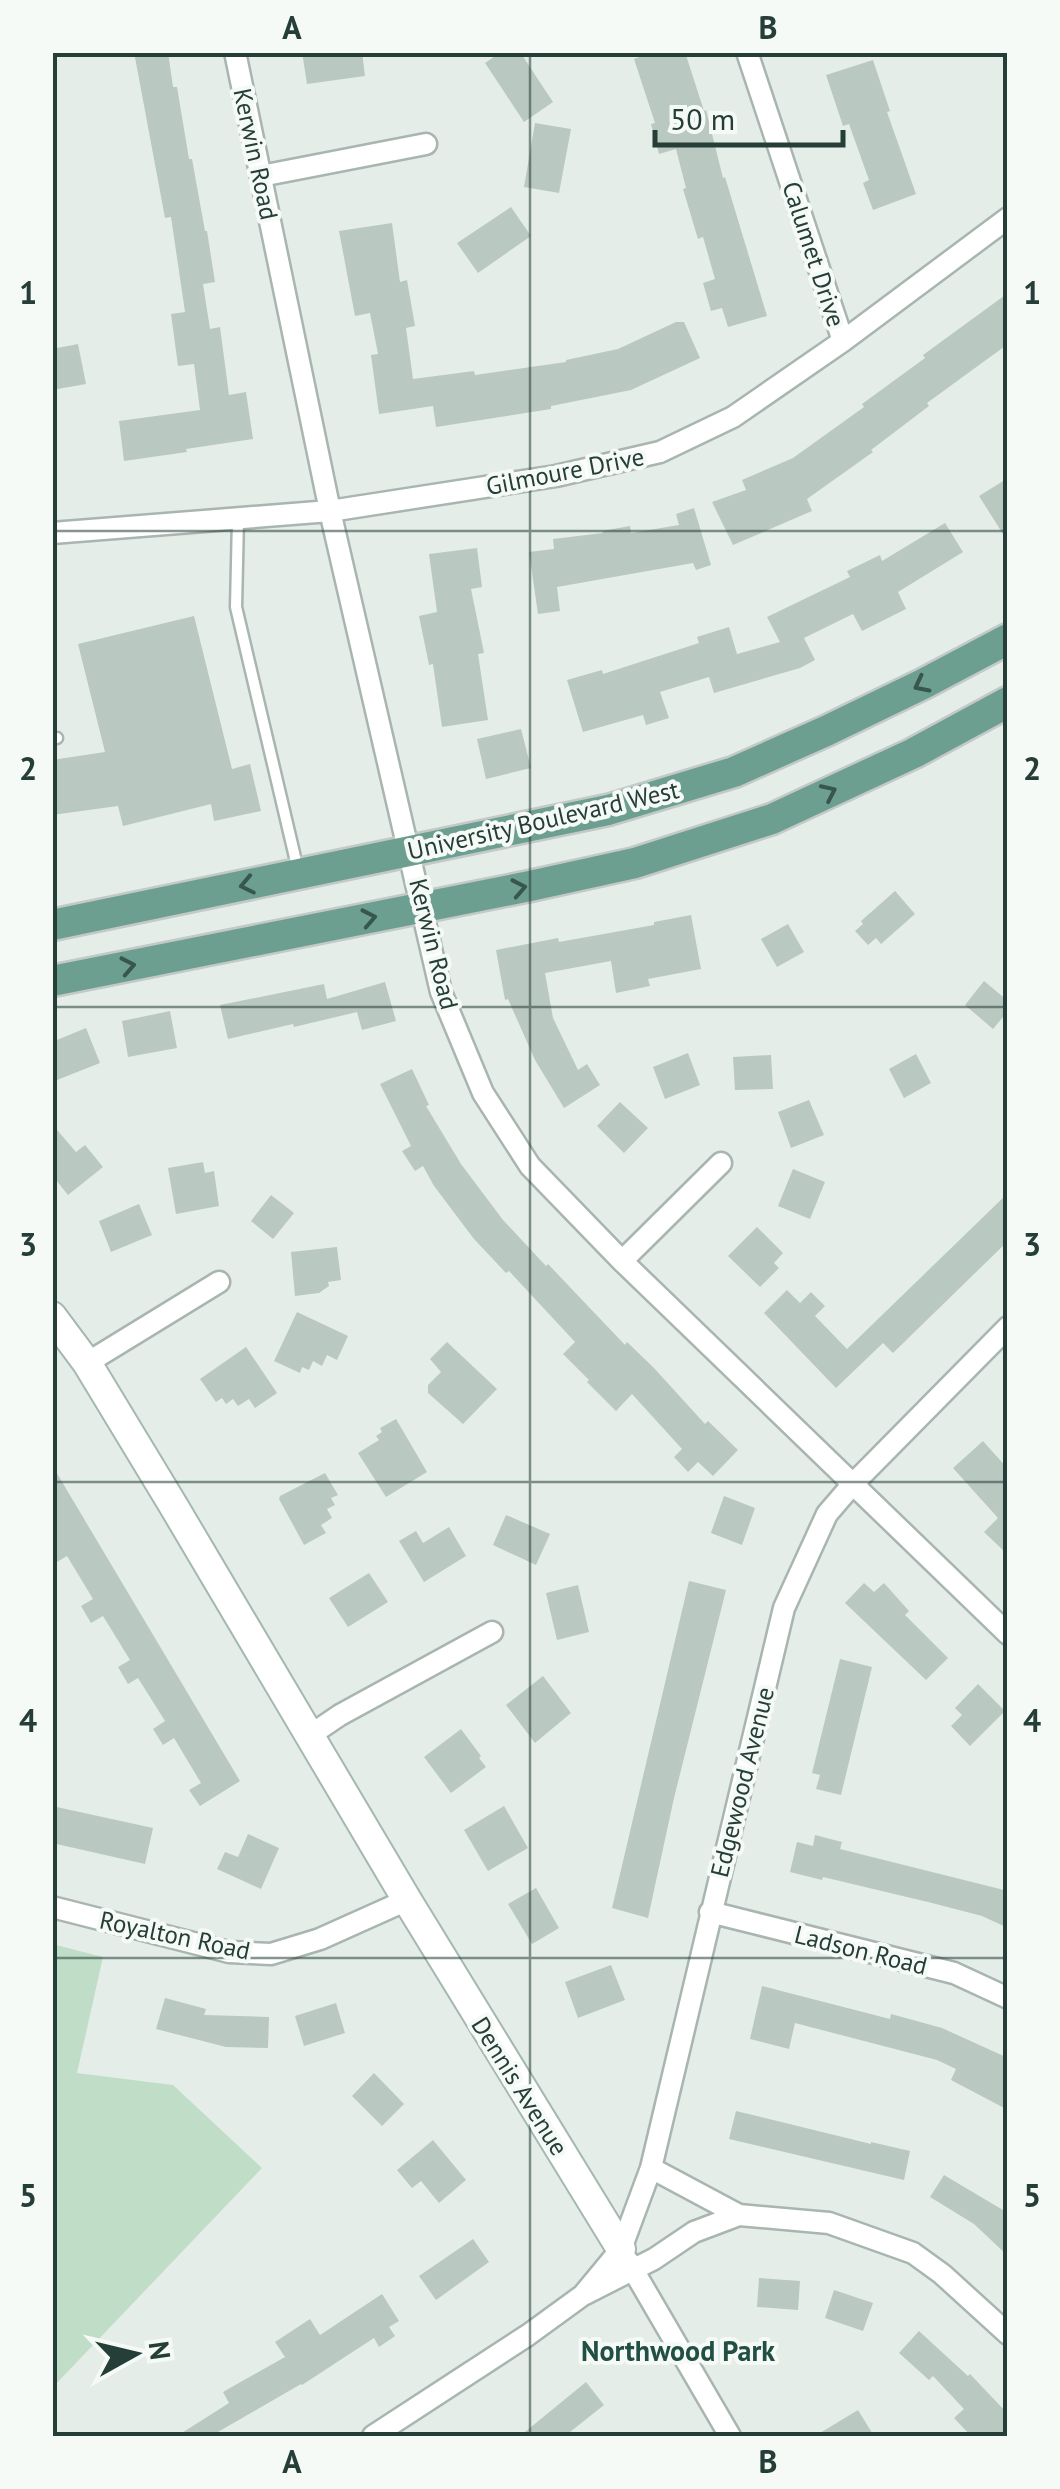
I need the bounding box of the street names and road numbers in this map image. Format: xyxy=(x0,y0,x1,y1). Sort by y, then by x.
street label: Kerwin Road xyxy=(226,85,286,223)
street label: Calumet Drive xyxy=(775,177,853,331)
street label: Gilmoure Drive xyxy=(483,440,647,502)
street label: University Boulevard West xyxy=(404,773,682,867)
street label: Kerwin Road xyxy=(402,875,466,1013)
street label: Edgewood Avenue xyxy=(703,1684,781,1880)
street label: Royalton Road xyxy=(97,1903,253,1967)
street label: Ladson Road xyxy=(791,1918,931,1982)
street label: Dennis Avenue xyxy=(465,2011,575,2161)

